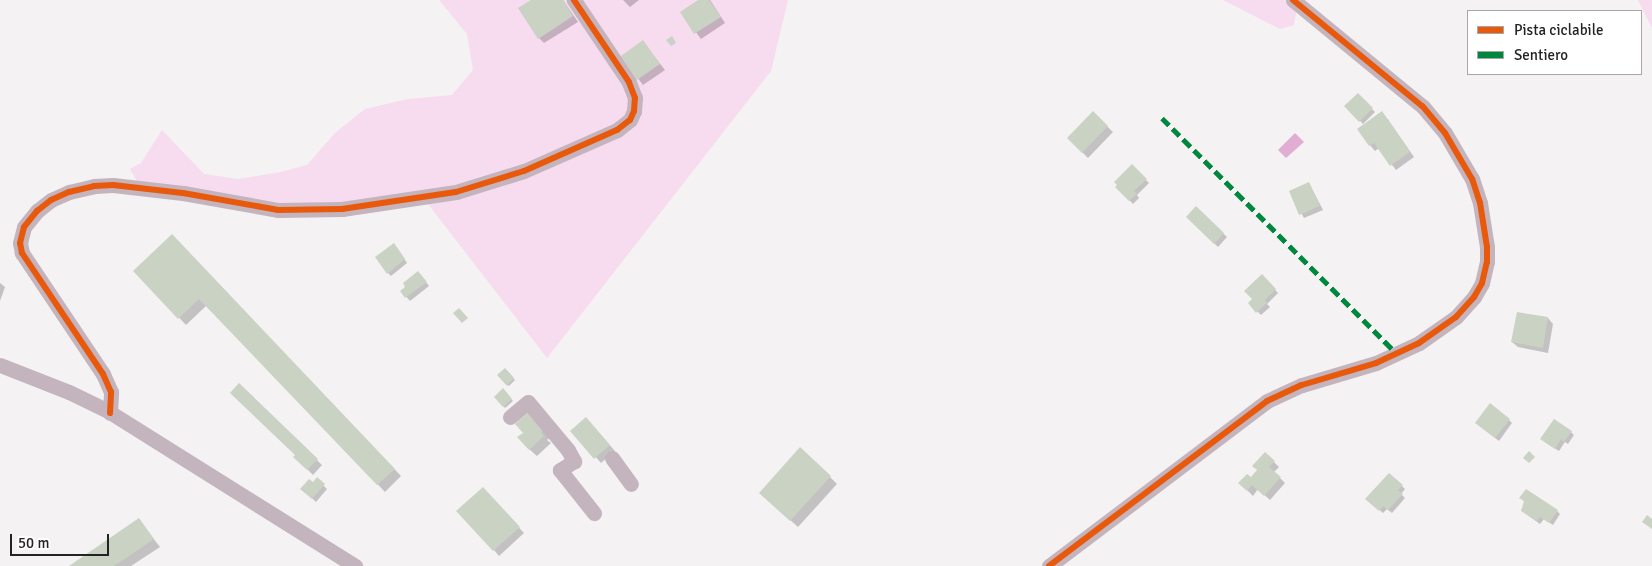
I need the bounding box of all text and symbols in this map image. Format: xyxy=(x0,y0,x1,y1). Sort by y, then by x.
legend xyxy=(1467,10,1642,75)
text: Pista ciclabile xyxy=(1514,21,1603,39)
text: Sentiero xyxy=(1514,46,1568,64)
scale bar xyxy=(12,524,111,556)
text: 50 m xyxy=(18,534,49,552)

